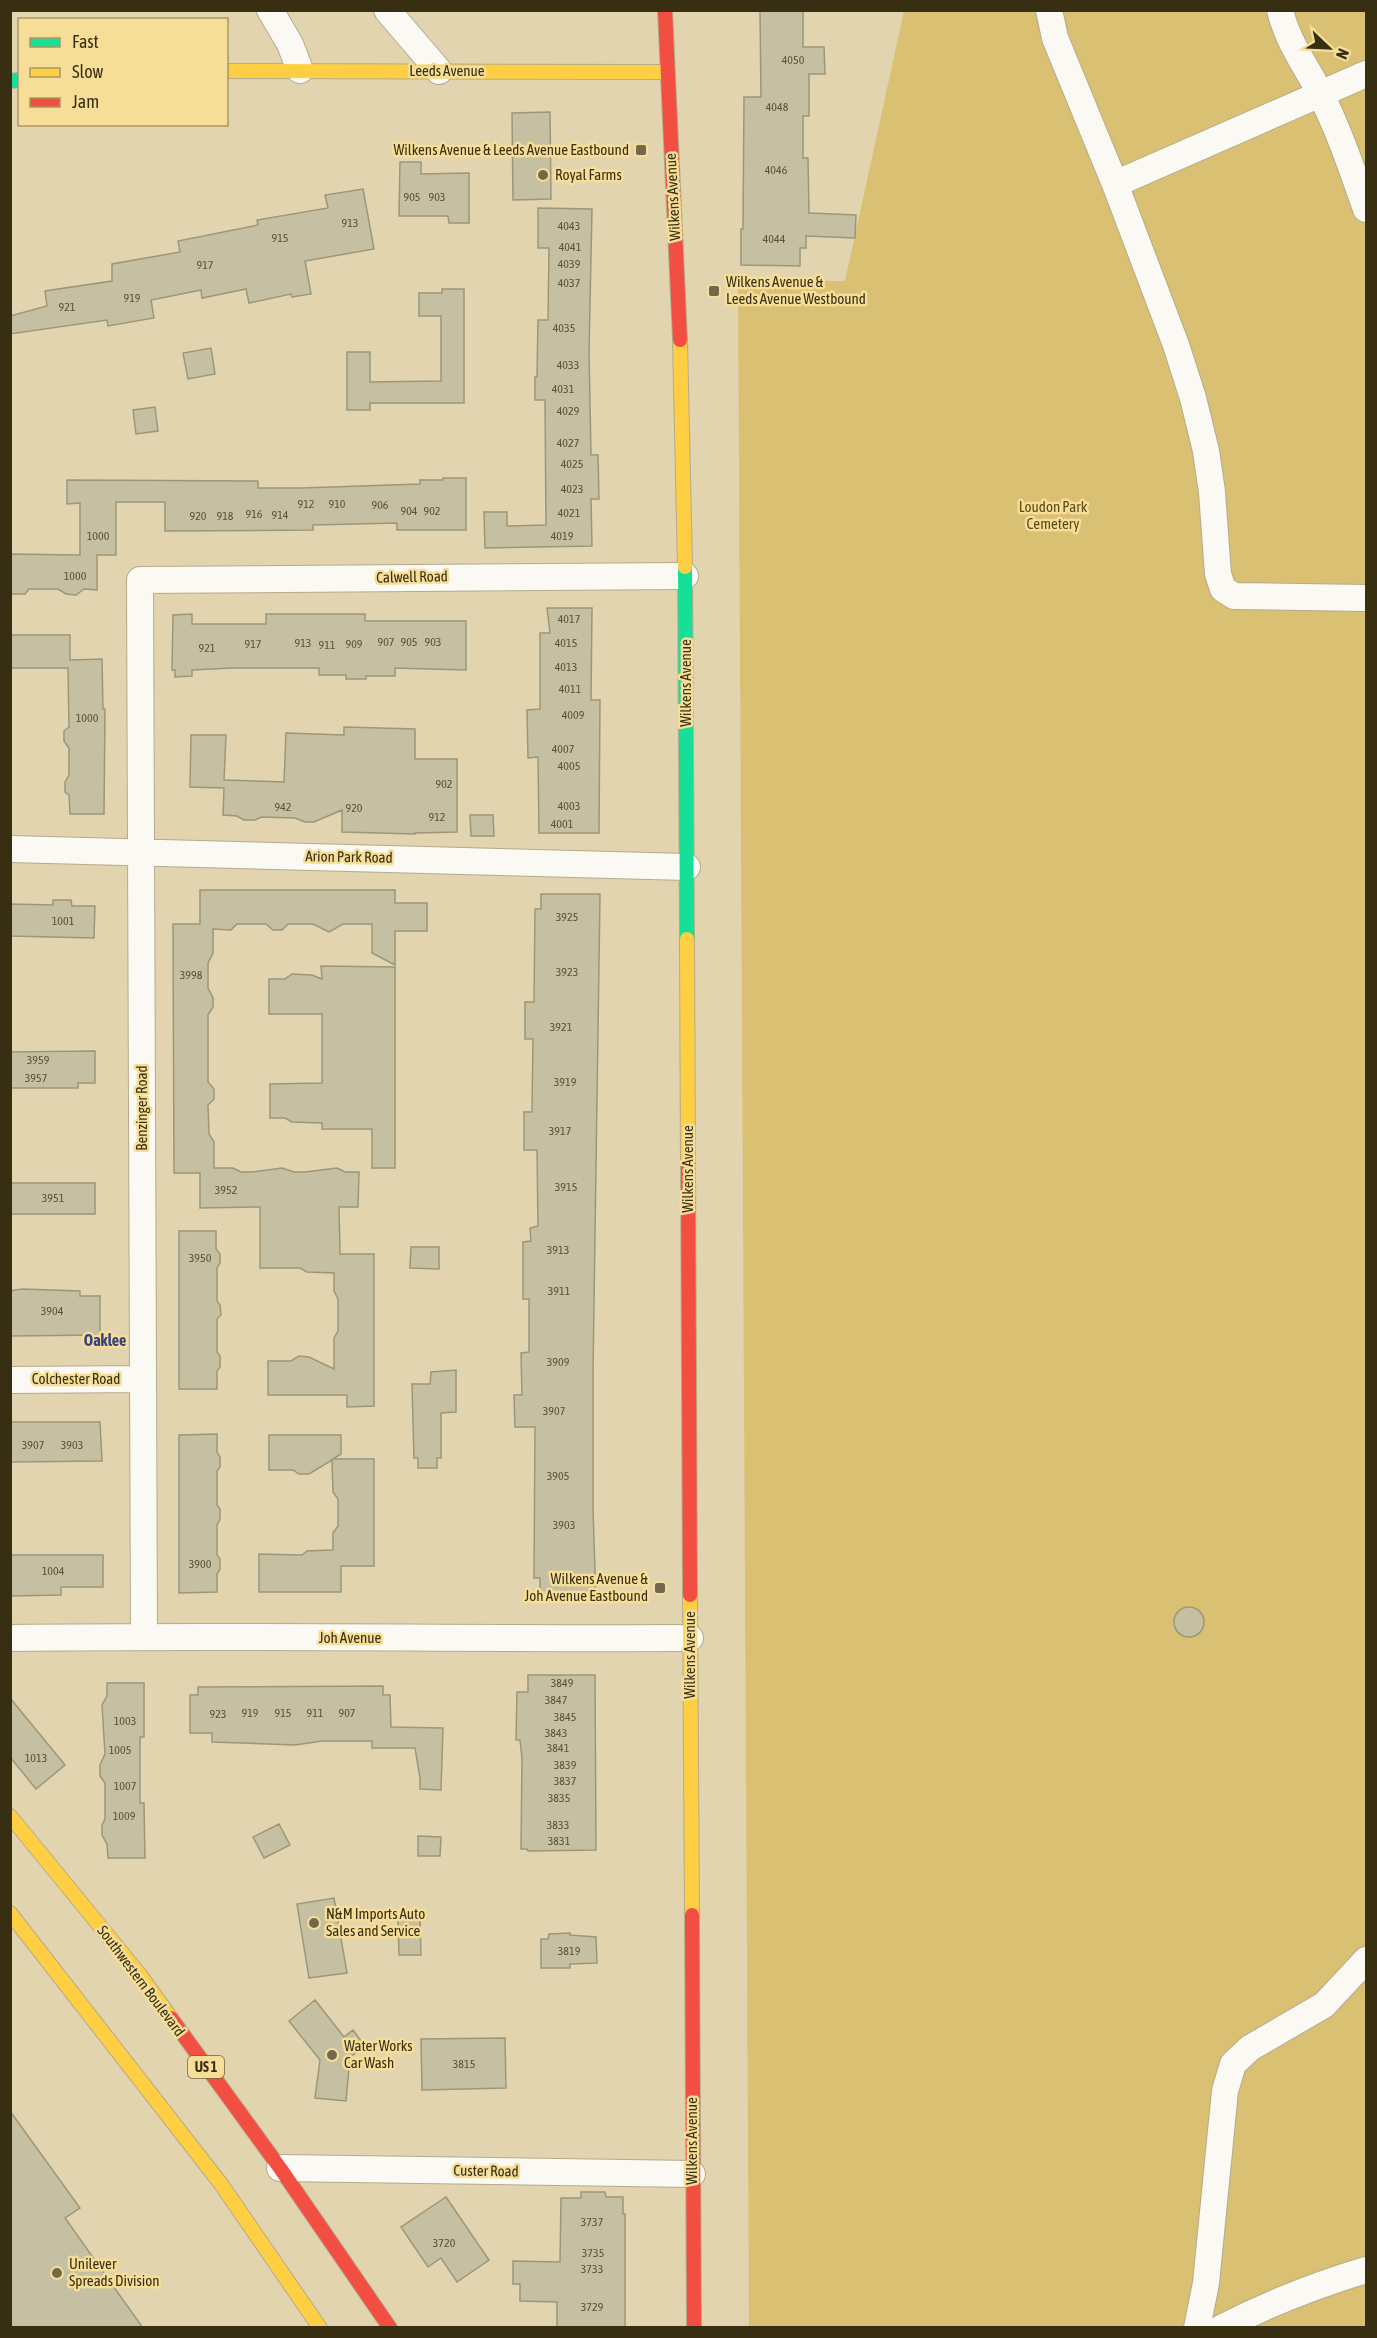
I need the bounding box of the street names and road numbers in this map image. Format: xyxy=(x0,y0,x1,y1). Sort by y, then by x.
street label: Leeds Avenue xyxy=(409,62,485,79)
street label: Wilkens Avenue xyxy=(662,153,683,241)
street label: Calwell Road xyxy=(376,567,448,586)
street label: Wilkens Avenue xyxy=(677,639,694,727)
street label: Arion Park Road xyxy=(305,847,393,866)
street label: Benzinger Road xyxy=(133,1065,150,1151)
street label: Wilkens Avenue xyxy=(679,1125,696,1213)
street label: Colchester Road xyxy=(32,1370,120,1387)
street label: Wilkens Avenue xyxy=(681,1611,698,1699)
street label: Joh Avenue xyxy=(319,1629,382,1646)
street label: Southwestern Boulevard xyxy=(94,1922,189,2039)
road number: US 1 xyxy=(188,2056,224,2078)
street label: Wilkens Avenue xyxy=(683,2097,700,2185)
street label: Custer Road xyxy=(453,2161,519,2180)

